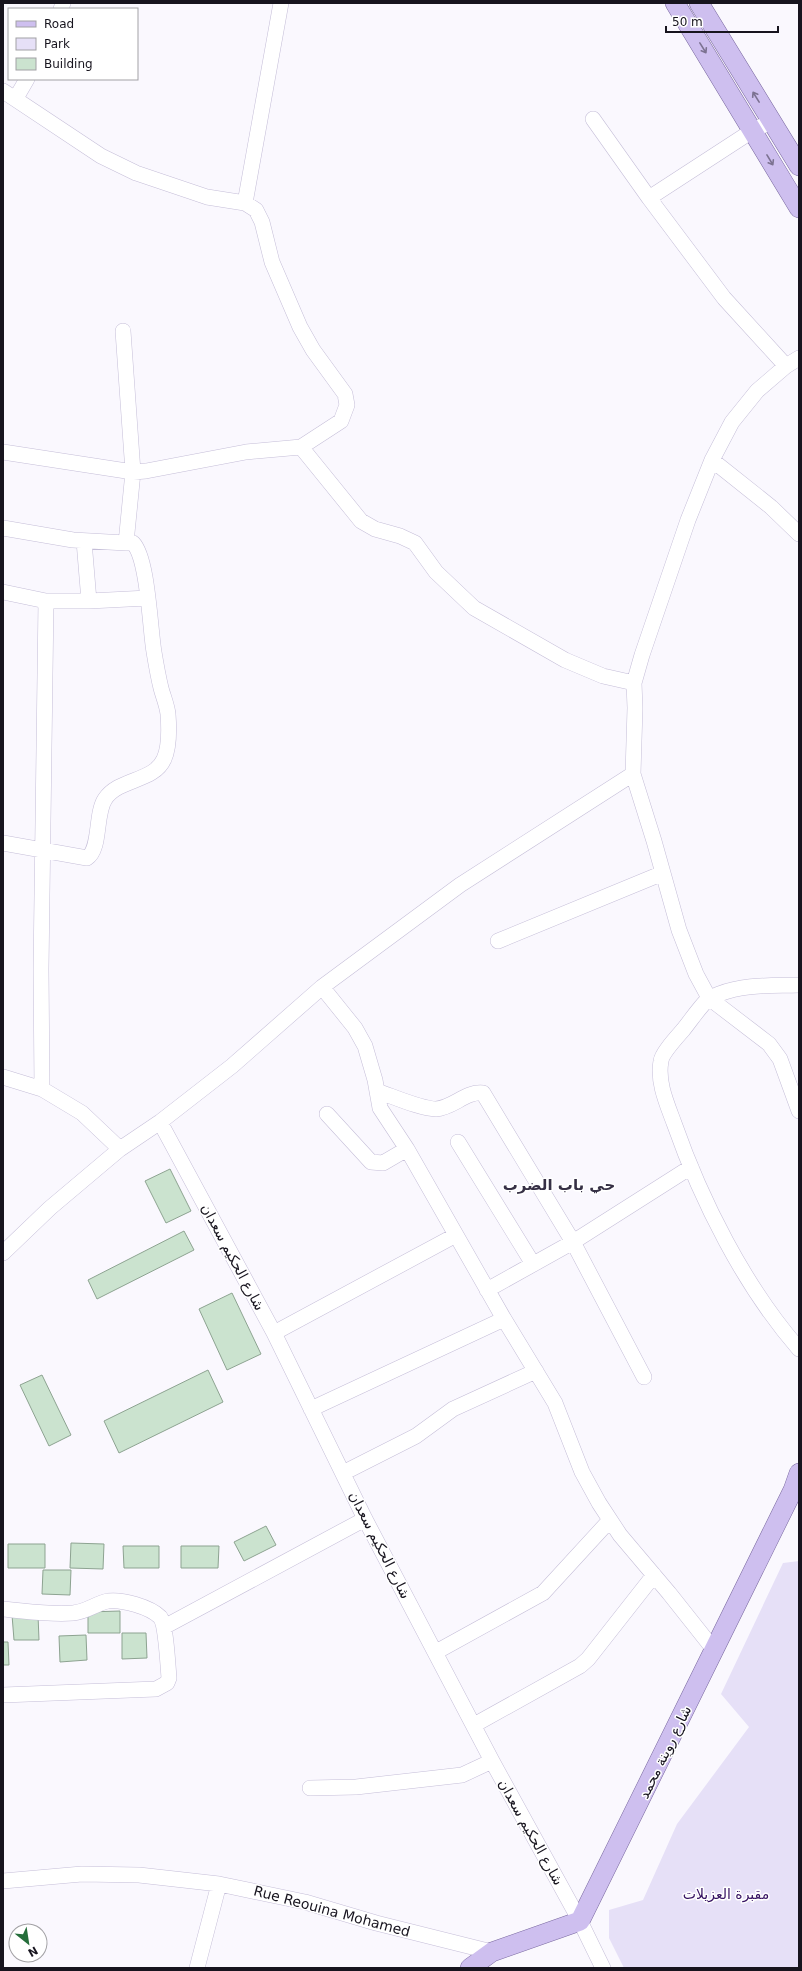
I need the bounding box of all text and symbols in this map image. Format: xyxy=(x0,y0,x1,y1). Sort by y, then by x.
legend xyxy=(8,8,138,80)
scale bar xyxy=(666,8,778,34)
text: 50 m xyxy=(672,15,703,29)
text: Road xyxy=(44,17,74,31)
text: Park xyxy=(44,37,70,51)
one-way arrow xyxy=(700,42,708,54)
text: Building xyxy=(44,57,93,71)
one-way arrow xyxy=(752,91,760,103)
one-way arrow xyxy=(766,154,774,166)
district label: حي باب الضرب xyxy=(503,1176,615,1194)
street label: شارع الحكيم سعدان xyxy=(197,1201,268,1314)
street label: شارع الحكيم سعدان xyxy=(345,1489,414,1602)
street label: شارع روينة محمد xyxy=(636,1703,695,1801)
street label: شارع الحكيم سعدان xyxy=(494,1776,567,1888)
street label: Rue Reouina Mohamed xyxy=(252,1882,412,1940)
park label: مقبرة العزيلات xyxy=(683,1886,769,1903)
north arrow xyxy=(8,1923,48,1963)
text: N xyxy=(26,1943,40,1959)

